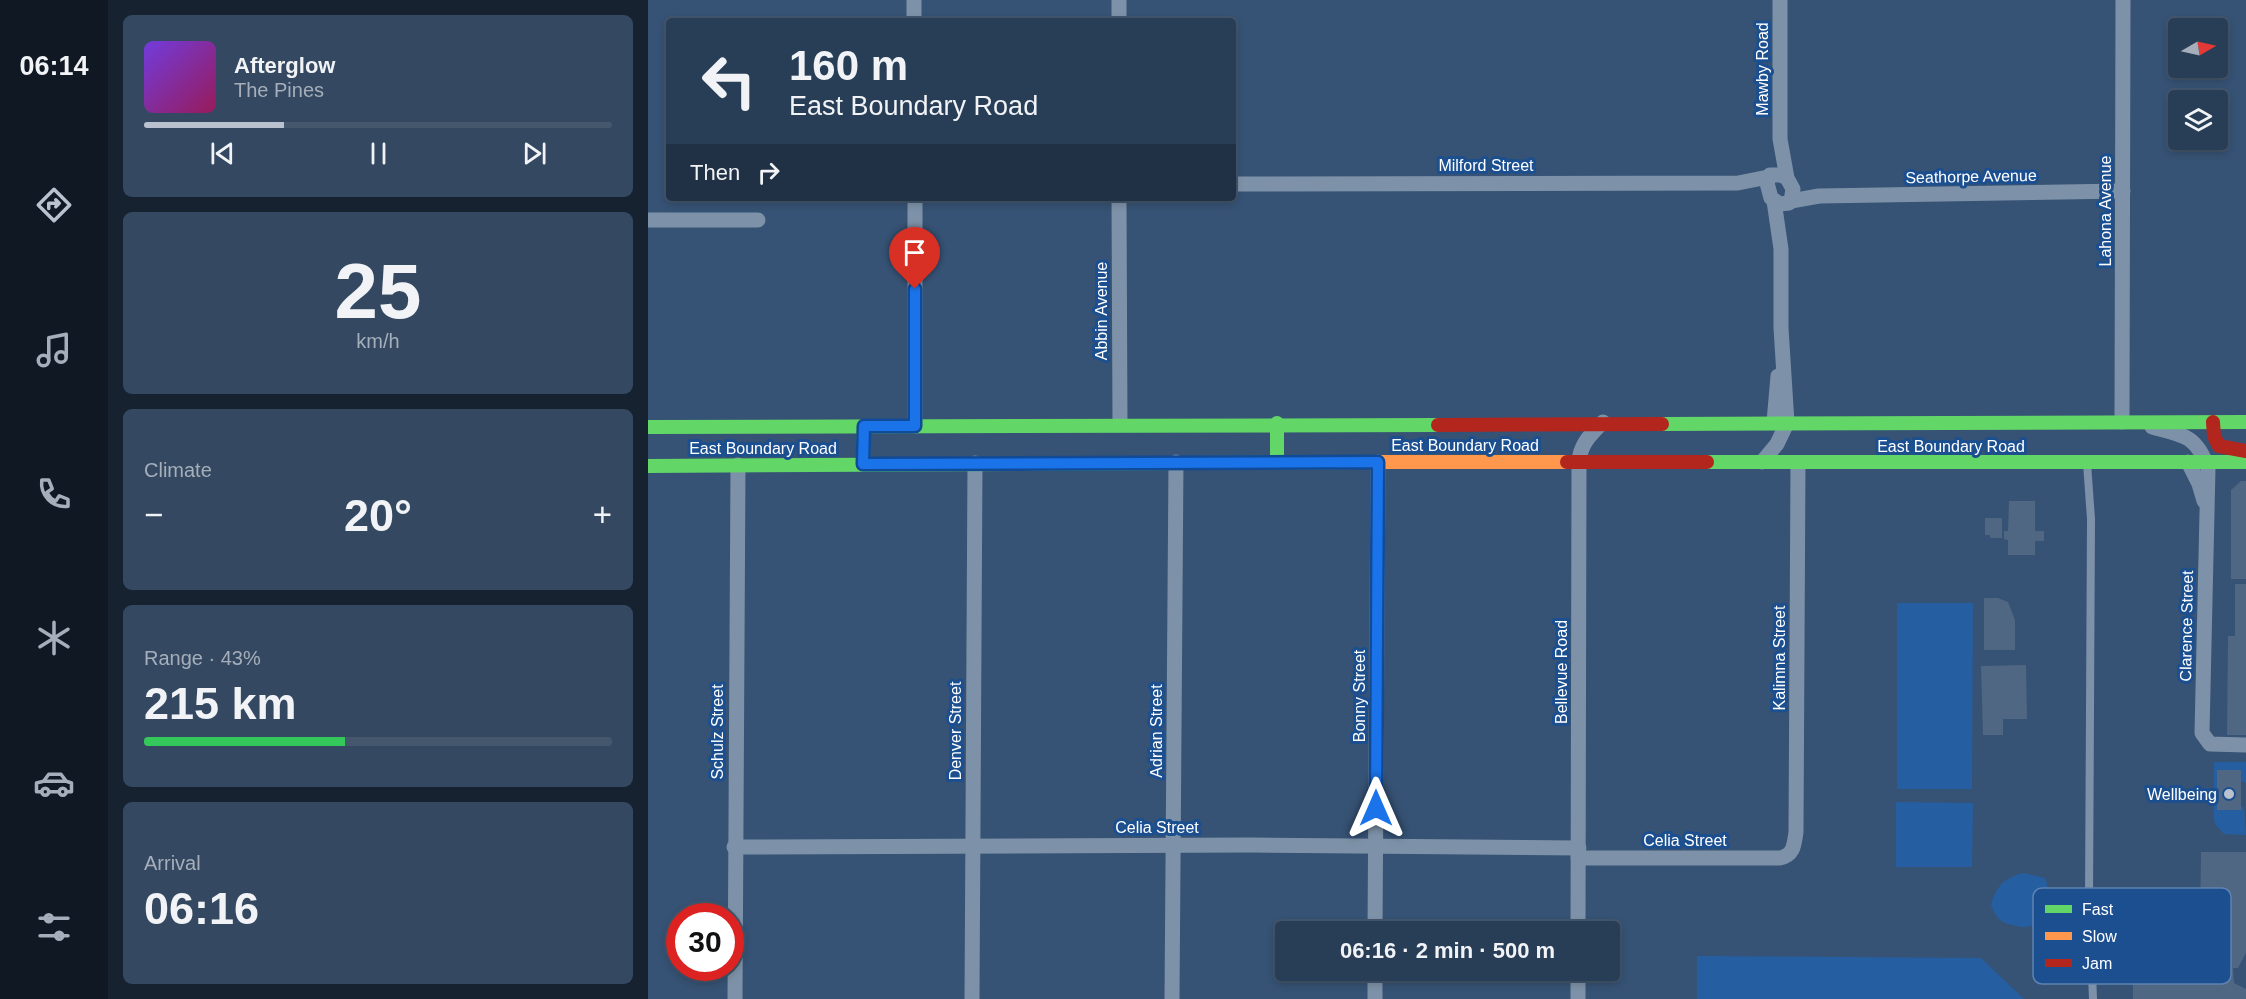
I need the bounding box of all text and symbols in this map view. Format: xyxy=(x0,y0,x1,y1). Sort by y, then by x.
north arrow xyxy=(2168,18,2228,78)
map controls xyxy=(2168,18,2228,150)
street label: Mawby Road xyxy=(1754,22,1771,116)
icon: left xyxy=(690,42,768,120)
text: 160 m xyxy=(789,42,908,89)
text: 06:14 xyxy=(19,51,89,81)
text: Afterglow xyxy=(234,53,335,78)
text: The Pines xyxy=(234,79,324,101)
button: layers xyxy=(2168,90,2228,150)
text: East Boundary Road xyxy=(789,91,1038,121)
icon: previous xyxy=(206,137,239,170)
icon: pause xyxy=(362,137,395,170)
icon: next xyxy=(518,137,551,170)
street label: Lahona Avenue xyxy=(2097,155,2114,266)
icon: right xyxy=(752,156,785,189)
street label: Milford Street xyxy=(1438,157,1534,174)
text: Then xyxy=(690,160,740,185)
street label: Seathorpe Avenue xyxy=(1905,167,2037,186)
icon: directions xyxy=(33,184,75,226)
pin xyxy=(889,227,940,289)
icon: arrive xyxy=(898,236,931,269)
text: 25 xyxy=(335,247,421,335)
street label: Abbin Avenue xyxy=(1093,262,1110,360)
icon: music xyxy=(33,329,75,371)
text: km/h xyxy=(356,330,400,352)
street label: East Boundary Road xyxy=(1391,437,1539,454)
street label: East Boundary Road xyxy=(1877,438,2025,455)
street label: East Boundary Road xyxy=(689,440,837,457)
text: Climate xyxy=(144,459,212,481)
icon: phone xyxy=(33,473,75,515)
text: 20° xyxy=(344,490,412,541)
text: − xyxy=(144,496,163,533)
text: + xyxy=(593,496,612,533)
street label: Clarence Street xyxy=(2177,570,2196,682)
street label: Kalimna Street xyxy=(1771,605,1788,710)
icon: climate xyxy=(33,617,75,659)
street label: Bellevue Road xyxy=(1553,620,1570,724)
text: Range · 43% xyxy=(144,647,261,669)
street label: Bonny Street xyxy=(1351,649,1368,742)
text: 215 km xyxy=(144,678,297,729)
street label: Denver Street xyxy=(947,681,964,780)
street label: Schulz Street xyxy=(709,684,726,780)
street label: Adrian Street xyxy=(1148,684,1165,778)
icon: car xyxy=(33,762,75,804)
position arrow xyxy=(1344,776,1408,840)
place label: Wellbeing xyxy=(2147,786,2217,803)
marker: Wellbeing xyxy=(2222,787,2236,801)
street label: Celia Street xyxy=(1115,819,1199,836)
street label: Celia Street xyxy=(1643,832,1727,849)
text: Arrival xyxy=(144,852,201,874)
text: 06:16 xyxy=(144,883,259,934)
legend xyxy=(2033,888,2231,984)
text: Fast xyxy=(2082,901,2114,918)
speed limit sign: 30 xyxy=(666,903,744,981)
icon: filters xyxy=(33,906,75,948)
text: Slow xyxy=(2082,928,2117,945)
text: 06:16 · 2 min · 500 m xyxy=(1340,938,1555,963)
text: Jam xyxy=(2082,955,2112,972)

